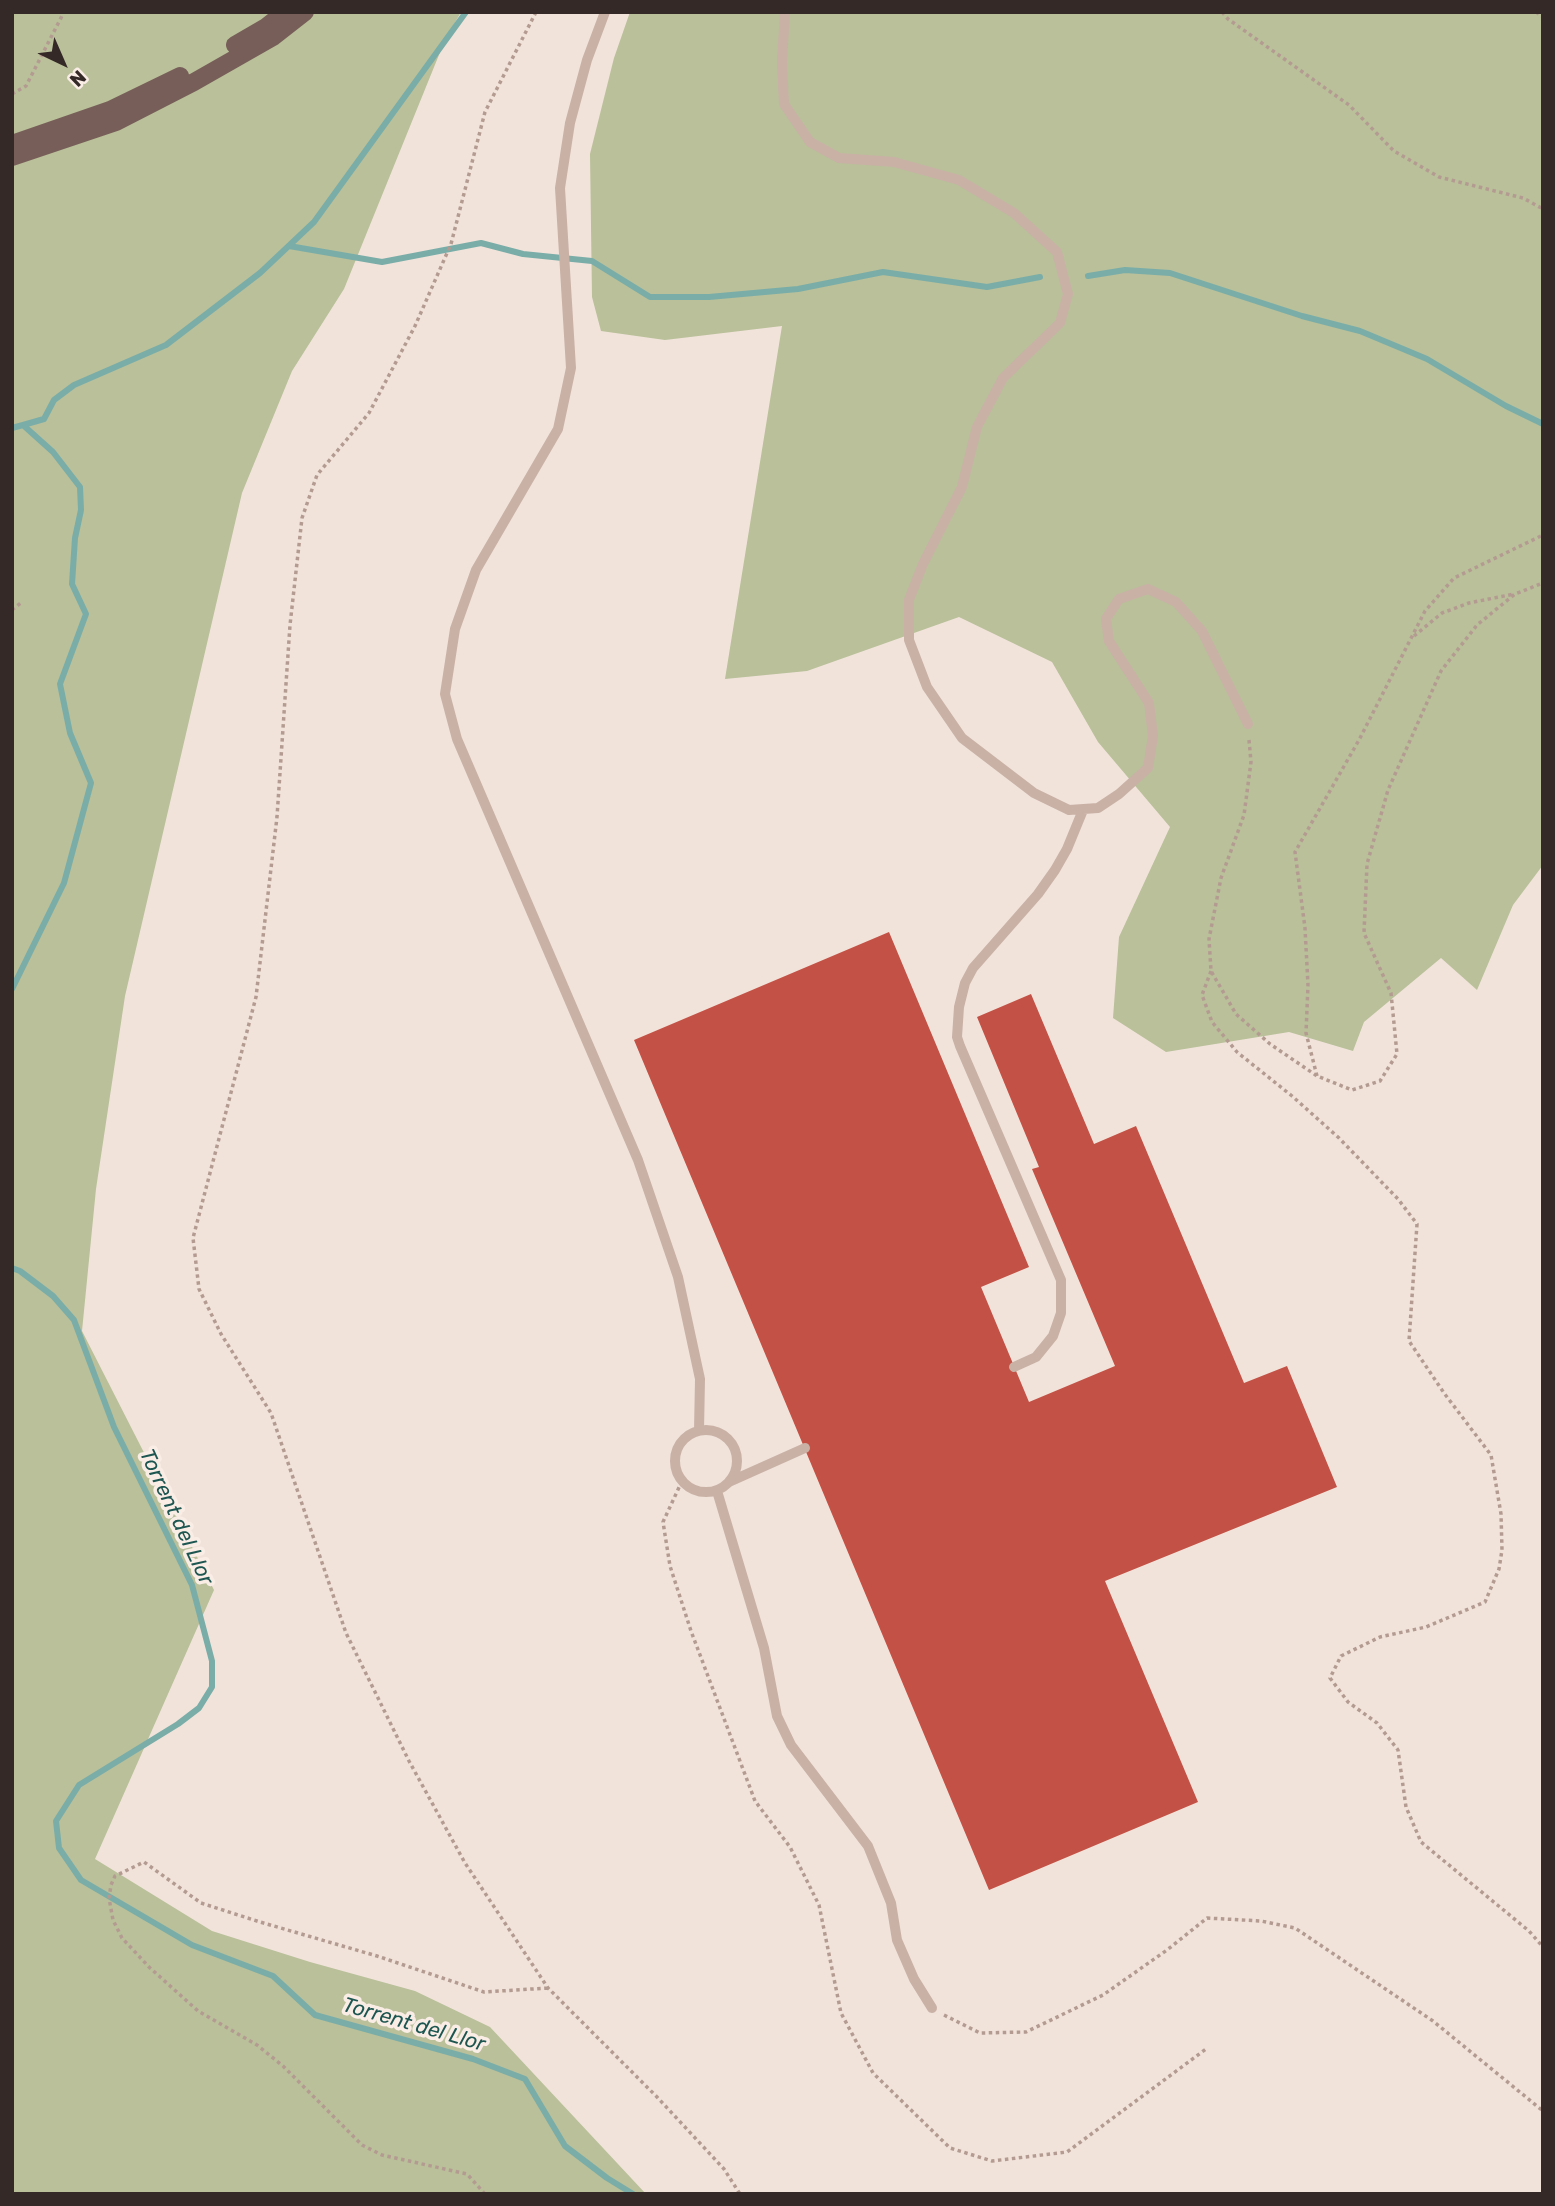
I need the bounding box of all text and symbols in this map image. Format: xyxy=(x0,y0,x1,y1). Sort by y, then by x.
north arrow xyxy=(28,28,98,98)
text: N xyxy=(65,65,91,91)
water label: Torrent del Llor xyxy=(133,1445,219,1589)
water label: Torrent del Llor xyxy=(340,1993,488,2057)

